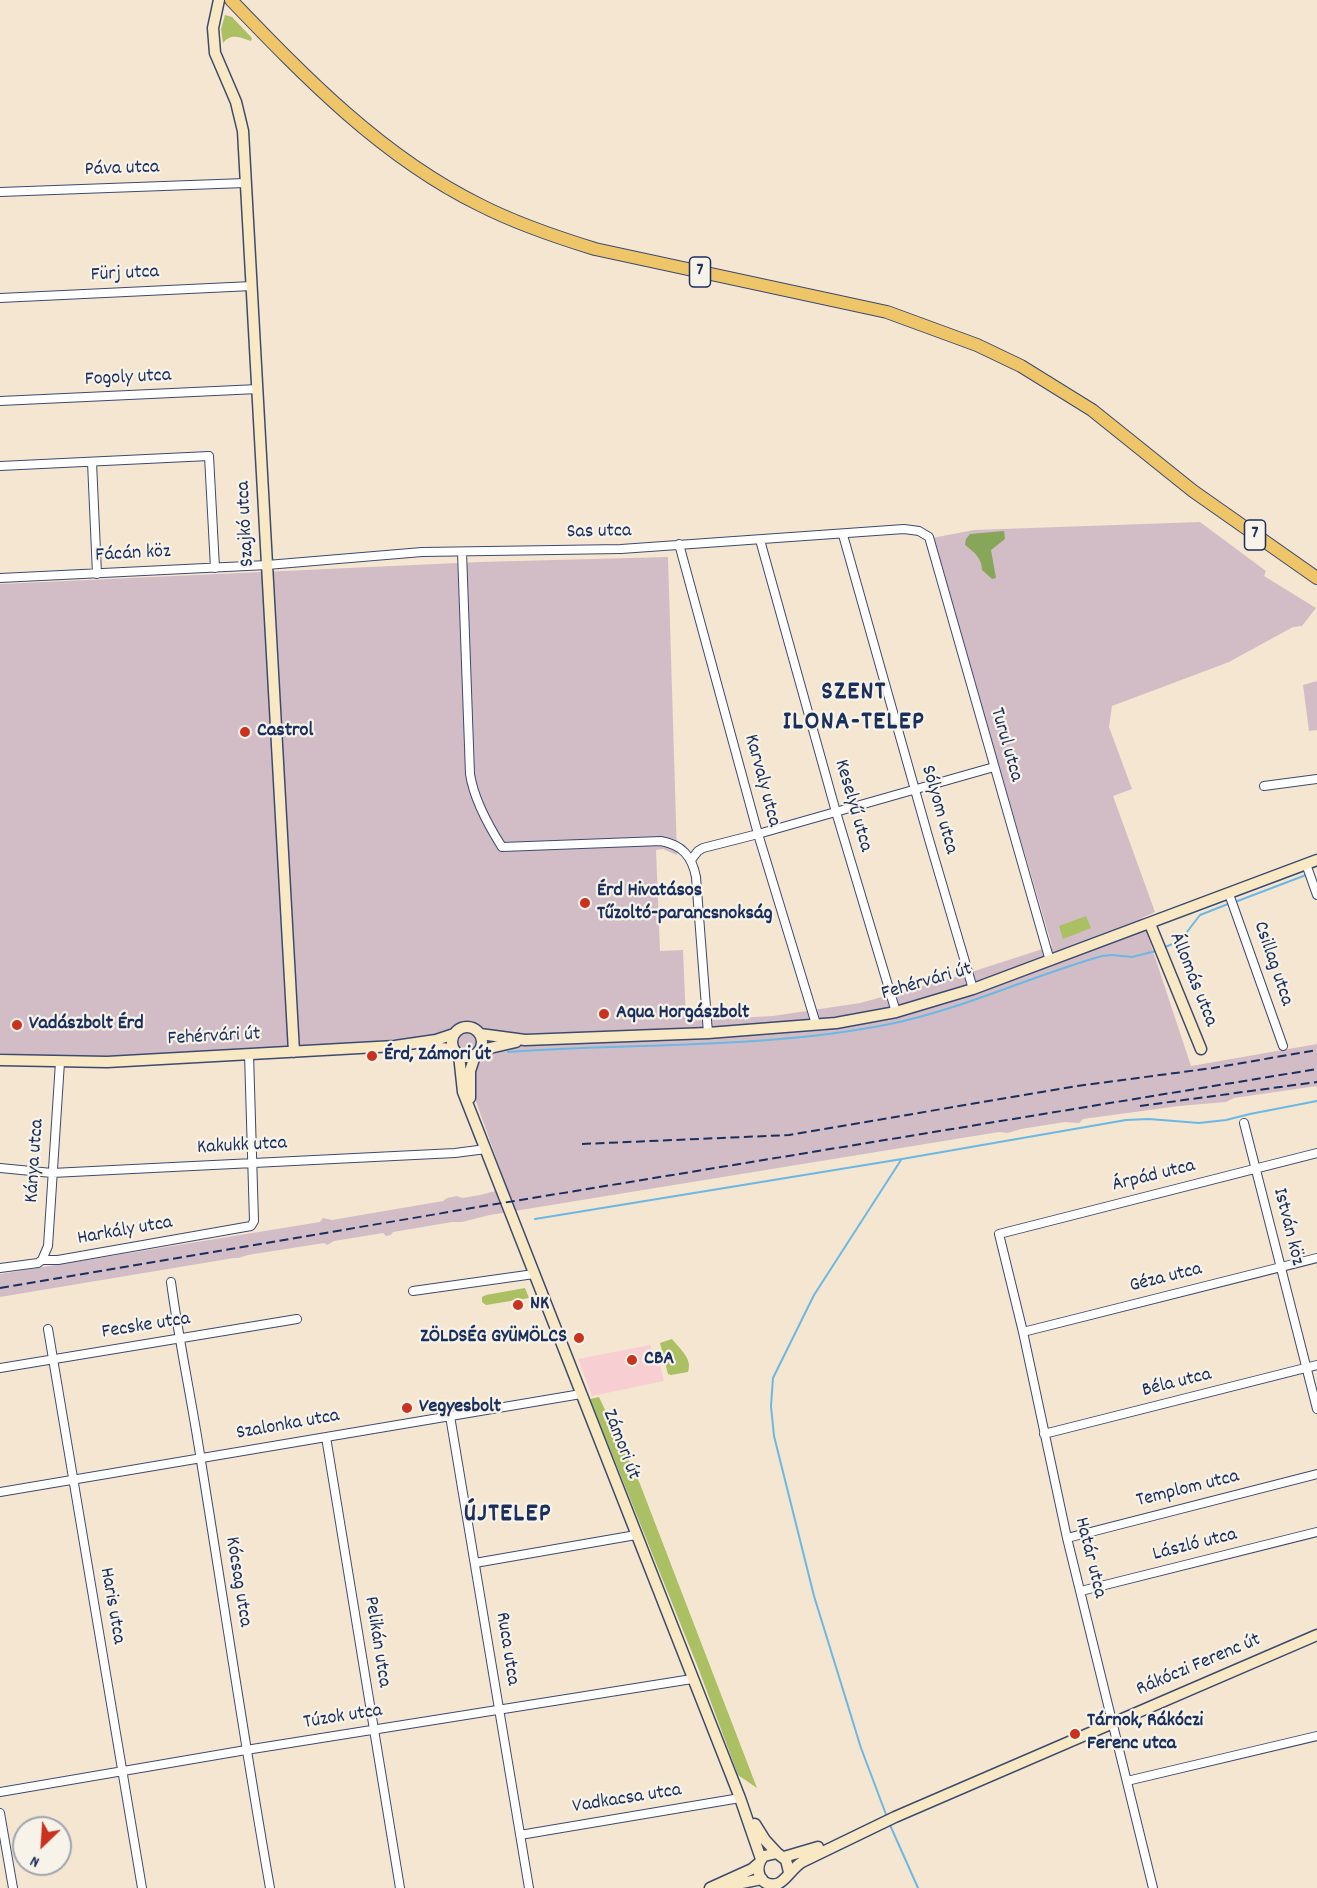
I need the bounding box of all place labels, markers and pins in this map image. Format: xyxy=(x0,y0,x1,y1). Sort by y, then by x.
place label: Castrol xyxy=(257,720,313,744)
marker: Castrol xyxy=(238,725,252,739)
place label: Érd Hivatásos Tűzoltó-parancsnokság xyxy=(597,880,773,927)
marker: Érd Hivatásos Tűzoltó-parancsnokság xyxy=(578,896,592,910)
place label: Aqua Horgászbolt xyxy=(616,1002,749,1026)
marker: Aqua Horgászbolt xyxy=(597,1007,611,1021)
place label: Vadászbolt Érd xyxy=(29,1013,144,1037)
marker: Vadászbolt Érd xyxy=(10,1018,24,1032)
place label: Érd, Zámori út xyxy=(384,1044,491,1068)
marker: Érd, Zámori út xyxy=(365,1049,379,1063)
place label: NK xyxy=(530,1293,549,1317)
marker: NK xyxy=(511,1298,525,1312)
place label: ZÖLDSÉG GYÜMÖLCS xyxy=(420,1326,567,1350)
marker: ZÖLDSÉG GYÜMÖLCS xyxy=(572,1331,586,1345)
place label: CBA xyxy=(644,1348,674,1372)
marker: CBA xyxy=(625,1353,639,1367)
place label: Vegyesbolt xyxy=(419,1396,501,1420)
marker: Vegyesbolt xyxy=(400,1401,414,1415)
place label: Tárnok, Rákóczi Ferenc utca xyxy=(1087,1710,1203,1757)
marker: Tárnok, Rákóczi Ferenc utca xyxy=(1068,1727,1082,1741)

